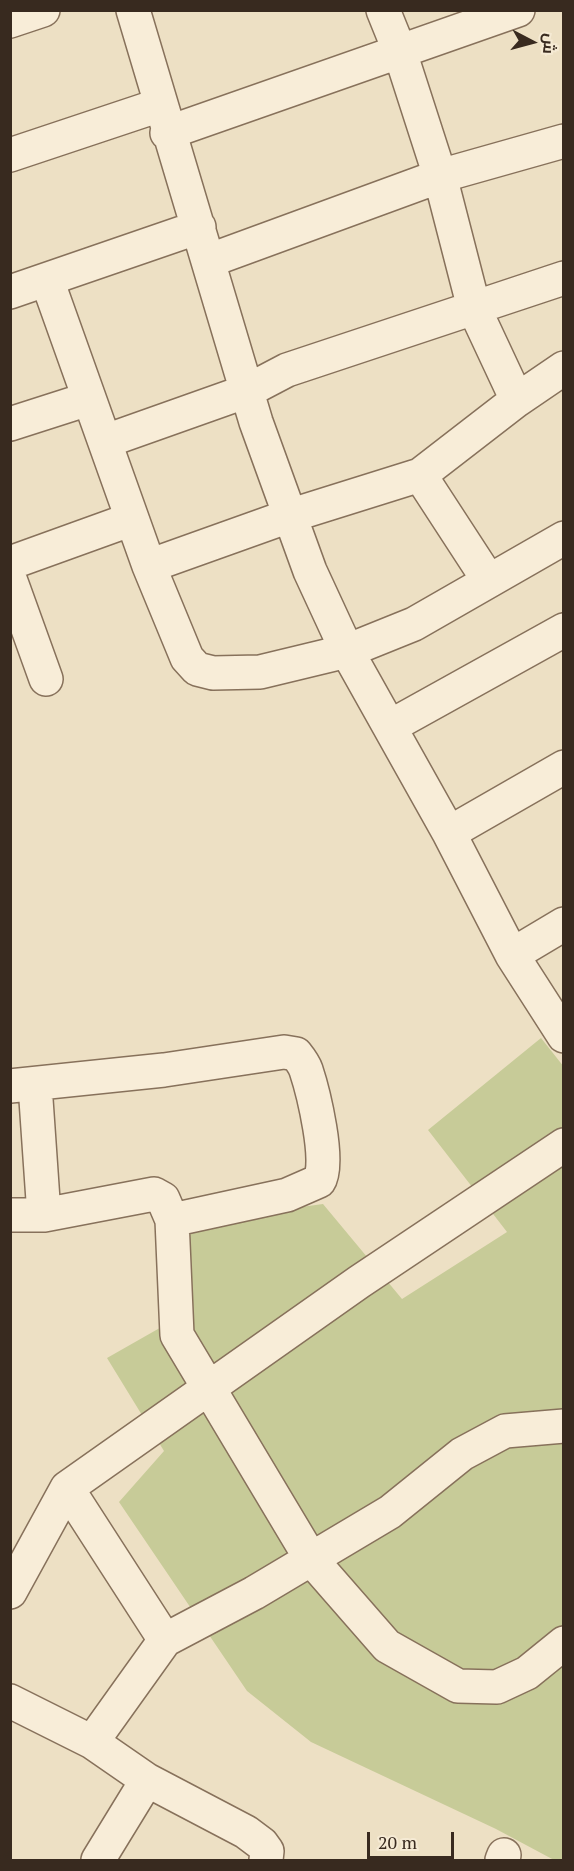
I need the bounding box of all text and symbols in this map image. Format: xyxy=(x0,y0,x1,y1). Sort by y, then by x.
north arrow xyxy=(502,12,562,72)
text: ش xyxy=(538,33,562,55)
scale bar xyxy=(370,1820,457,1858)
text: 20 m xyxy=(378,1830,417,1854)

